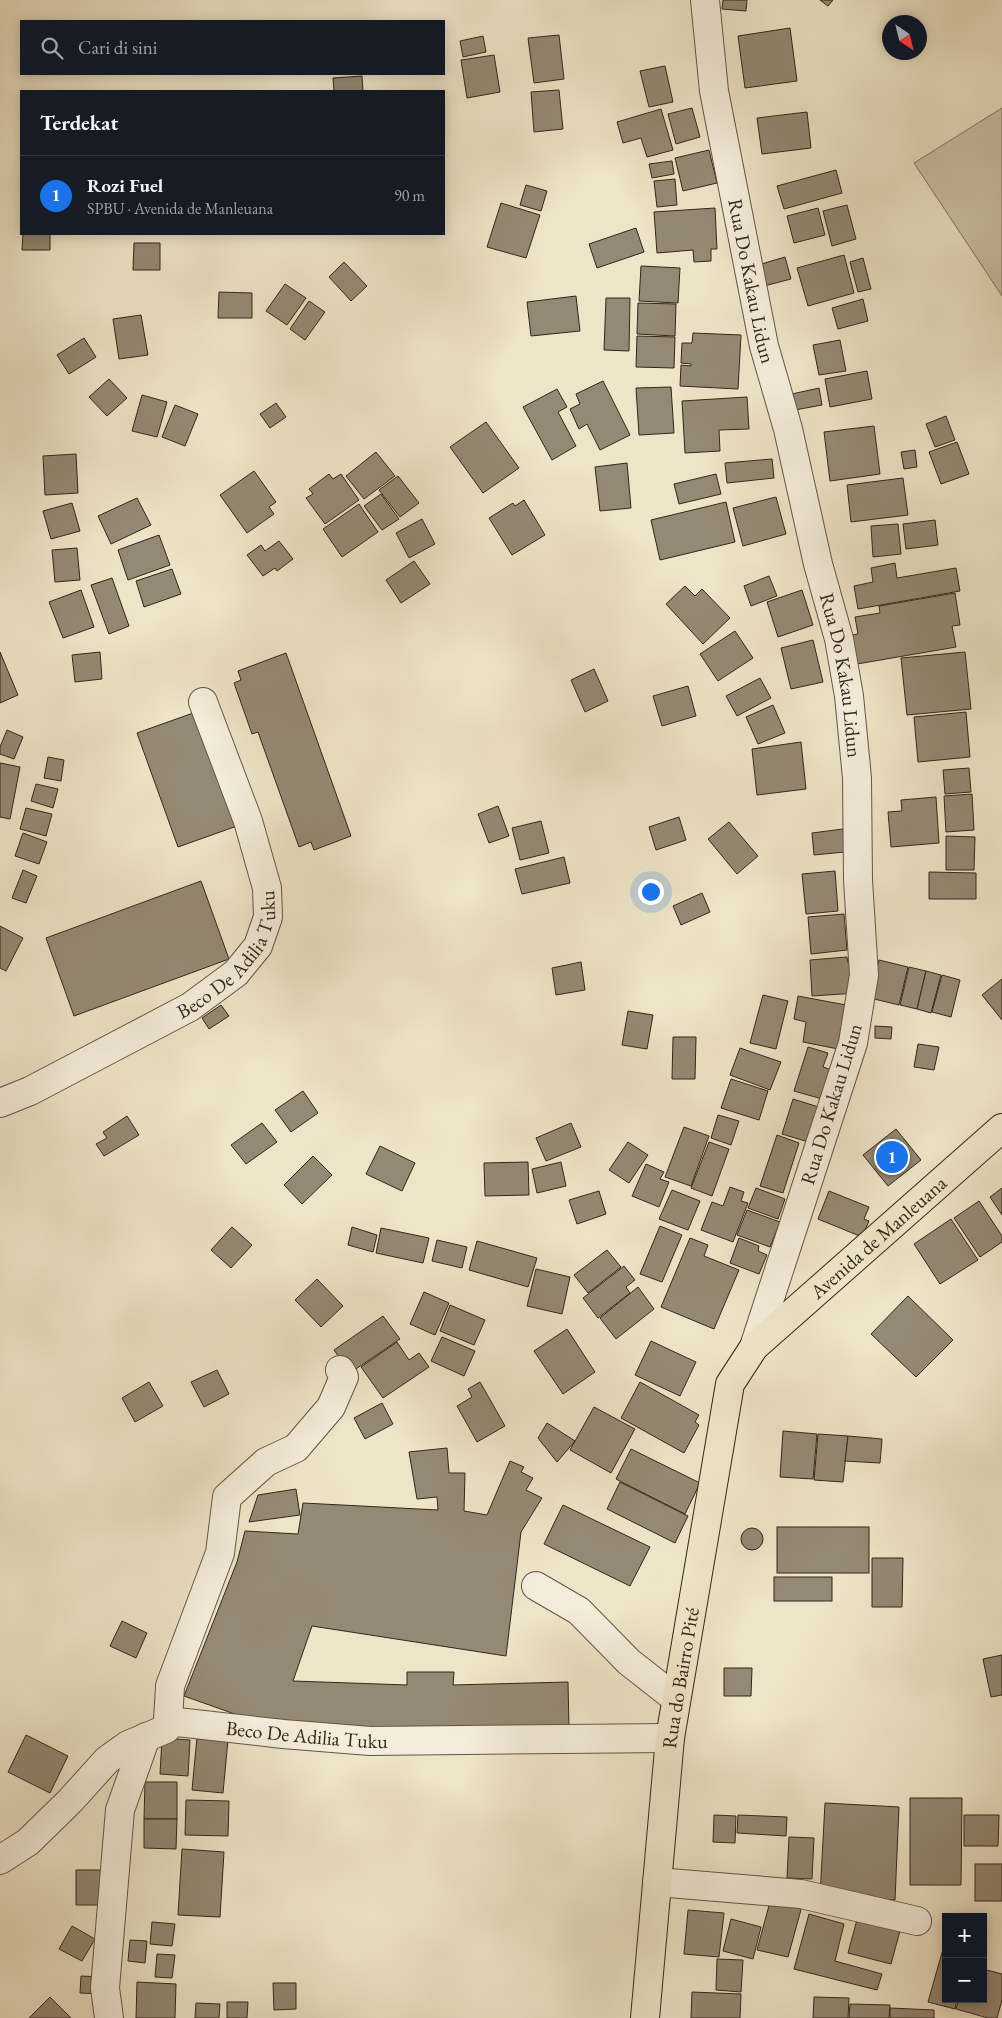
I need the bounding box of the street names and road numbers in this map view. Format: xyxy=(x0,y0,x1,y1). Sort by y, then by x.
street label: Rua Do Kakau Lidun xyxy=(722,196,781,367)
street label: Rua Do Kakau Lidun xyxy=(814,590,868,759)
street label: Beco De Adilia Tuku xyxy=(172,890,281,1025)
street label: Rua Do Kakau Lidun xyxy=(794,1020,868,1188)
street label: Avenida de Manleuana xyxy=(804,1170,952,1305)
street label: Rua do Bairro Pité xyxy=(656,1605,705,1750)
street label: Beco De Adilia Tuku xyxy=(224,1715,388,1754)

